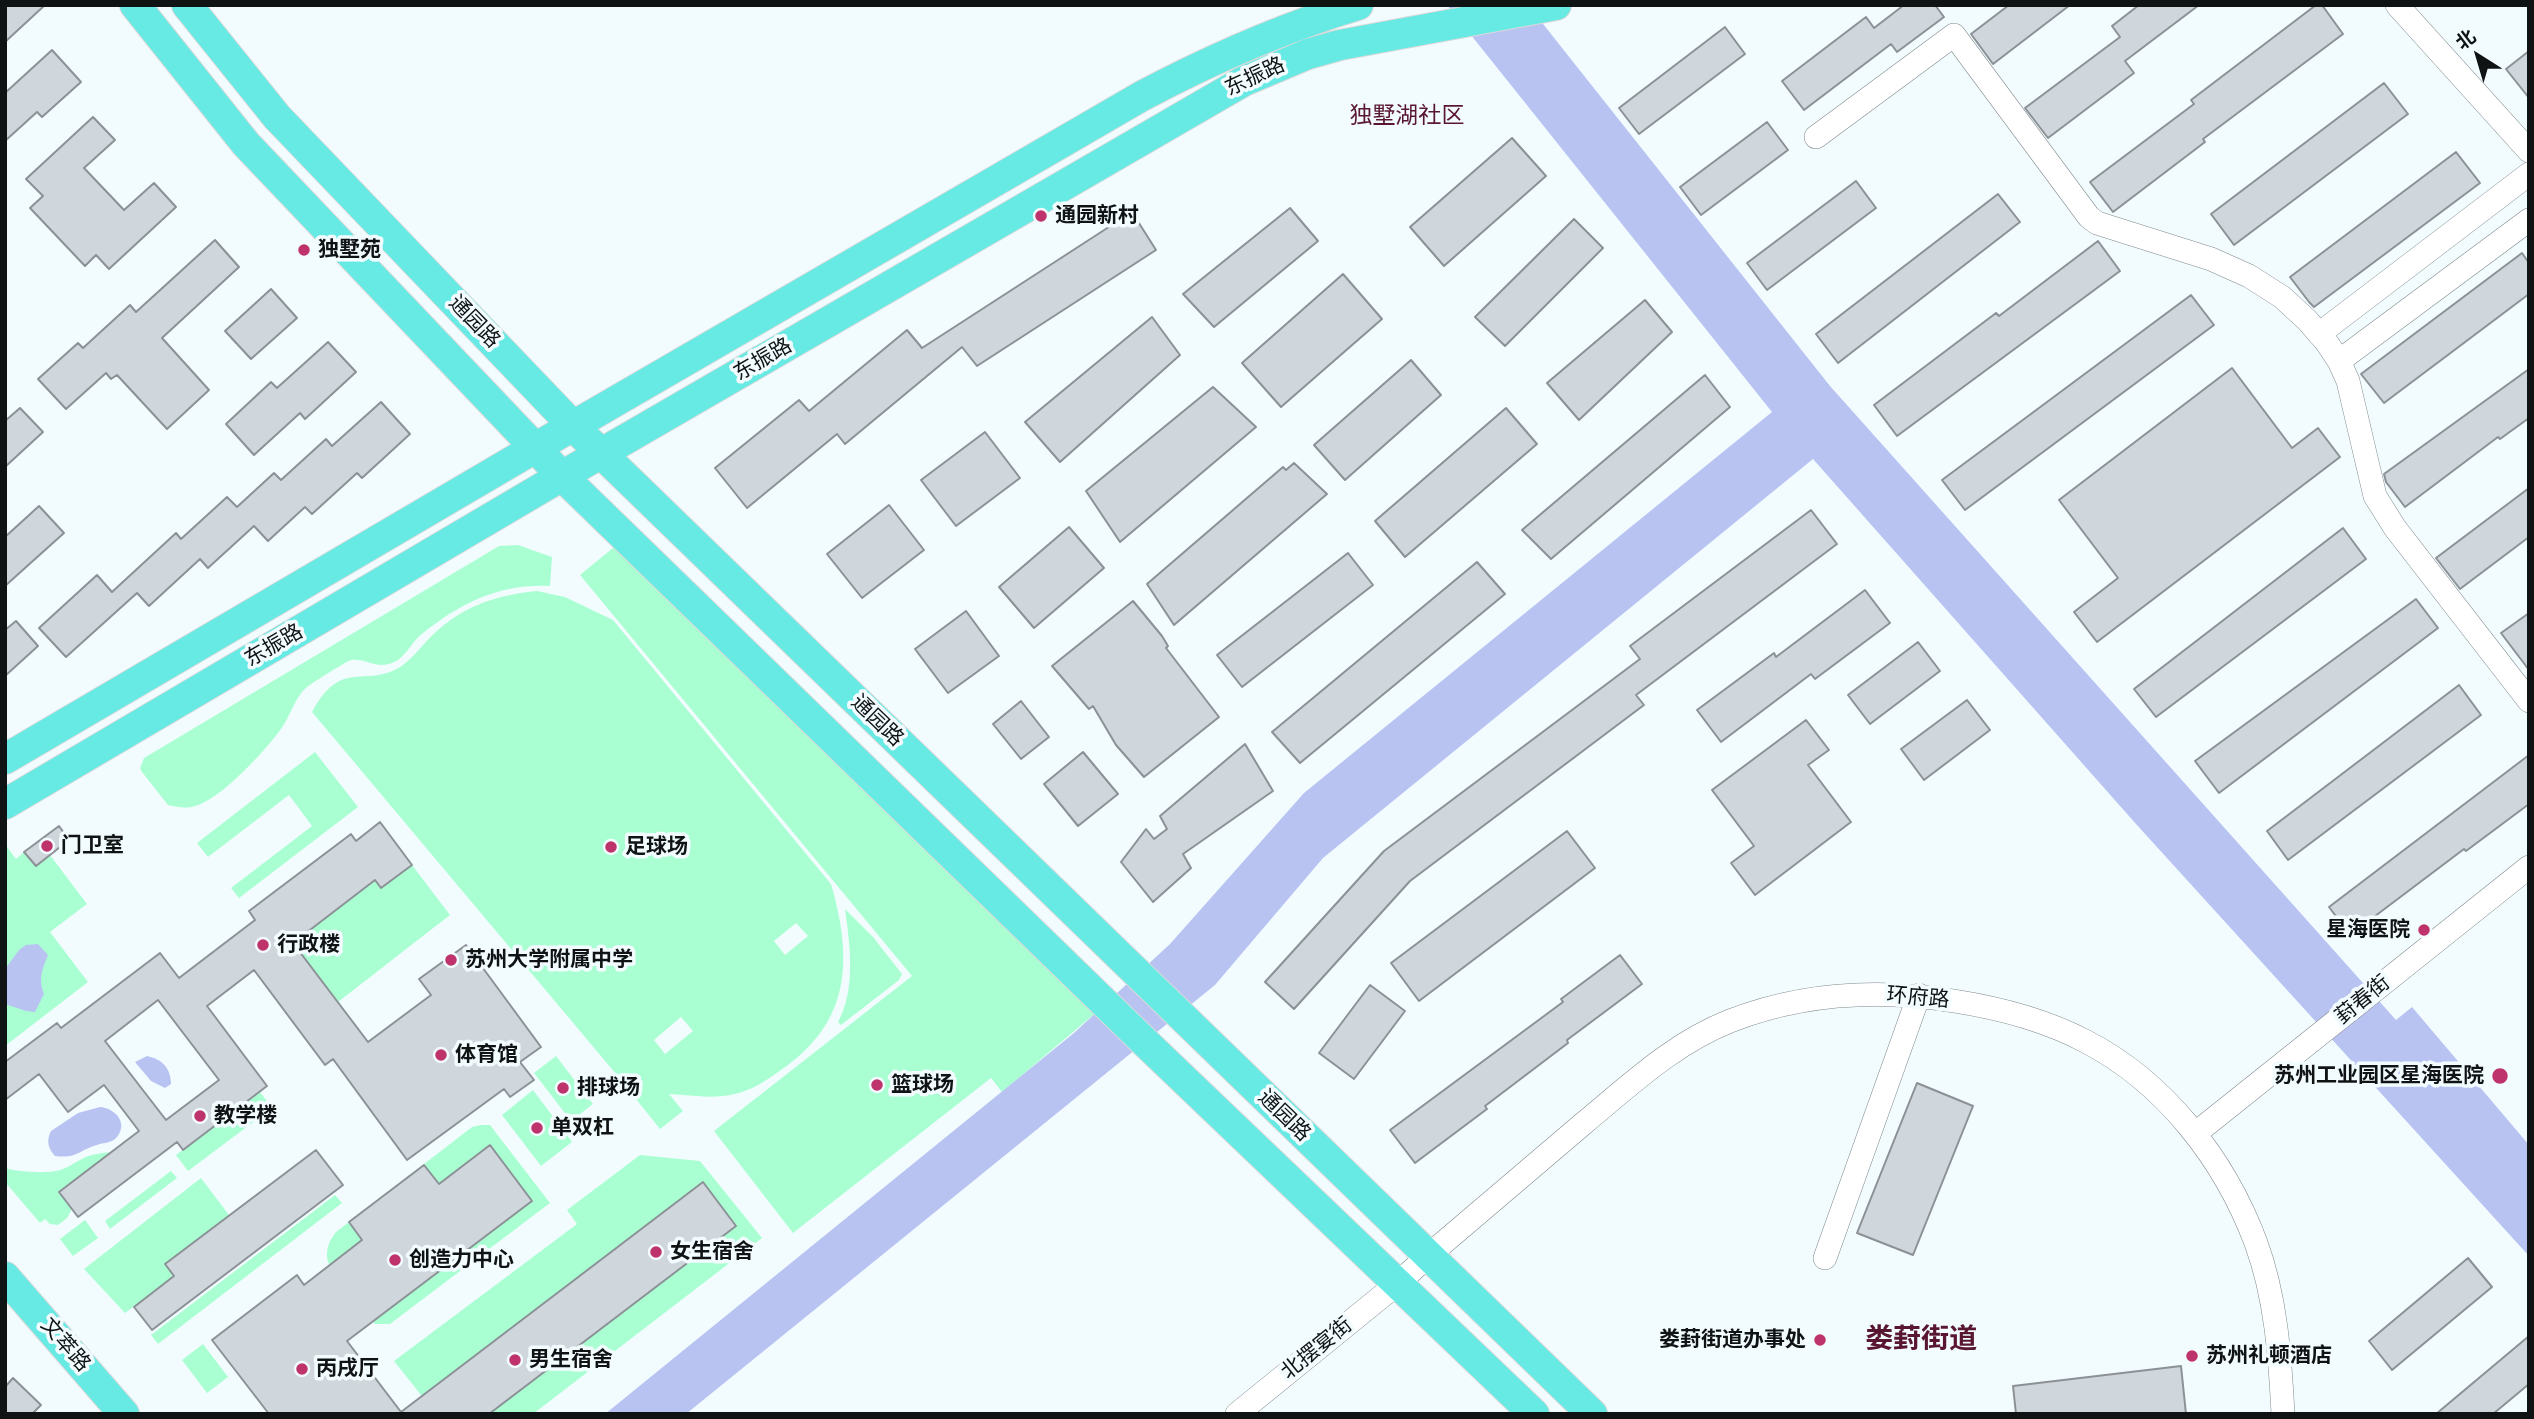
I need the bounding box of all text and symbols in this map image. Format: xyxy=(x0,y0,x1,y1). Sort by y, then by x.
north arrow xyxy=(2443,21,2513,91)
text: 北 xyxy=(2450,23,2481,55)
street label: 东振路 xyxy=(1221,52,1289,102)
district label: 独墅湖社区 xyxy=(1350,103,1464,131)
place label: 通园新村 xyxy=(1055,203,1139,229)
marker: 通园新村 xyxy=(1033,208,1049,224)
place label: 独墅苑 xyxy=(318,237,381,263)
marker: 独墅苑 xyxy=(296,242,312,258)
street label: 通园路 xyxy=(443,291,505,353)
street label: 东振路 xyxy=(729,333,797,387)
street label: 东振路 xyxy=(240,619,308,673)
street label: 通园路 xyxy=(846,690,908,752)
place label: 门卫室 xyxy=(61,833,124,859)
place label: 足球场 xyxy=(625,834,688,860)
marker: 门卫室 xyxy=(39,838,55,854)
marker: 足球场 xyxy=(603,839,619,855)
place label: 星海医院 xyxy=(2326,917,2410,943)
marker: 星海医院 xyxy=(2416,922,2432,938)
place label: 行政楼 xyxy=(277,932,340,958)
marker: 行政楼 xyxy=(255,937,271,953)
place label: 苏州大学附属中学 xyxy=(465,947,633,973)
marker: 苏州大学附属中学 xyxy=(443,952,459,968)
street label: 葑春街 xyxy=(2331,970,2395,1030)
street label: 环府路 xyxy=(1886,983,1950,1013)
place label: 体育馆 xyxy=(455,1042,518,1068)
marker: 体育馆 xyxy=(433,1047,449,1063)
place label: 苏州工业园区星海医院 xyxy=(2274,1063,2484,1089)
marker: 苏州工业园区星海医院 xyxy=(2490,1066,2510,1086)
place label: 篮球场 xyxy=(891,1072,954,1098)
place label: 排球场 xyxy=(577,1075,640,1101)
marker: 篮球场 xyxy=(869,1077,885,1093)
marker: 排球场 xyxy=(555,1080,571,1096)
street label: 通园路 xyxy=(1253,1085,1315,1147)
place label: 教学楼 xyxy=(214,1103,277,1129)
marker: 教学楼 xyxy=(192,1108,208,1124)
place label: 单双杠 xyxy=(551,1115,614,1141)
marker: 单双杠 xyxy=(529,1120,545,1136)
place label: 女生宿舍 xyxy=(670,1239,754,1265)
marker: 女生宿舍 xyxy=(648,1244,664,1260)
place label: 创造力中心 xyxy=(409,1247,514,1273)
marker: 创造力中心 xyxy=(387,1252,403,1268)
street label: 文萃路 xyxy=(35,1313,95,1377)
street label: 北摆宴街 xyxy=(1276,1313,1358,1385)
district label: 娄葑街道 xyxy=(1865,1323,1977,1357)
place label: 娄葑街道办事处 xyxy=(1659,1327,1806,1353)
marker: 娄葑街道办事处 xyxy=(1812,1332,1828,1348)
place label: 苏州礼顿酒店 xyxy=(2206,1343,2332,1369)
place label: 男生宿舍 xyxy=(529,1347,613,1373)
marker: 苏州礼顿酒店 xyxy=(2184,1348,2200,1364)
marker: 男生宿舍 xyxy=(507,1352,523,1368)
place label: 丙戌厅 xyxy=(316,1356,379,1382)
marker: 丙戌厅 xyxy=(294,1361,310,1377)

